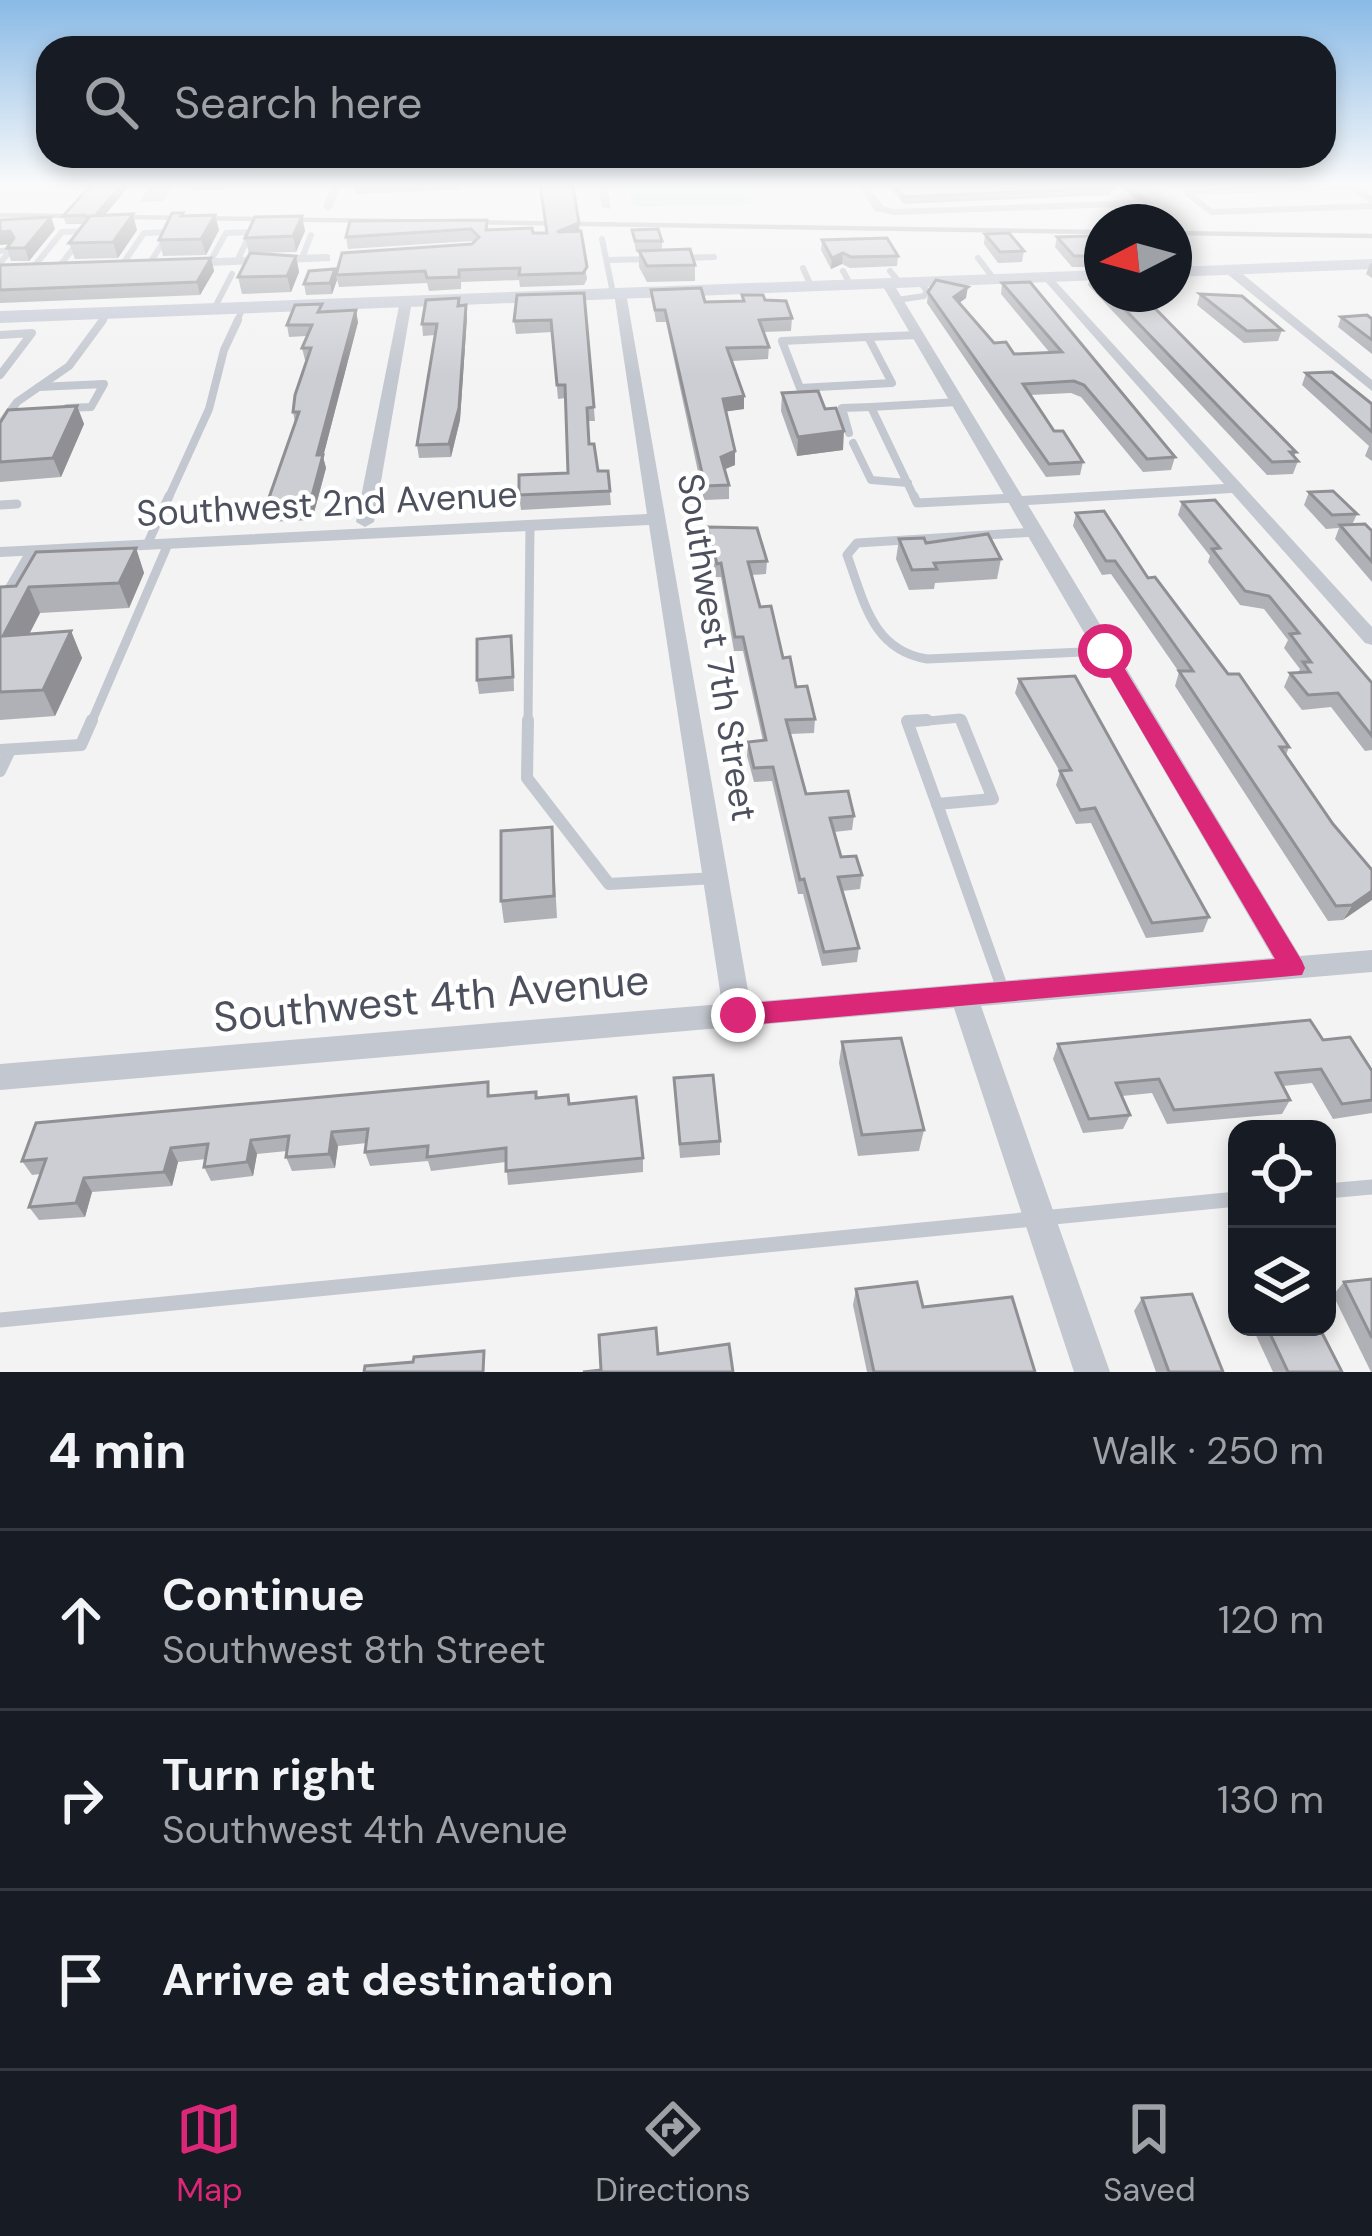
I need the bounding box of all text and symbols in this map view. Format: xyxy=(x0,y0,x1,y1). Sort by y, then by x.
search box xyxy=(36,36,1336,168)
icon: search xyxy=(78,69,144,135)
text: Search here xyxy=(174,73,422,132)
north arrow xyxy=(1084,204,1192,312)
street label: Southwest 2nd Avenue xyxy=(135,470,519,537)
street label: Southwest 7th Street xyxy=(667,470,768,824)
route start xyxy=(1078,624,1132,678)
street label: Southwest 4th Avenue xyxy=(211,952,651,1045)
route end xyxy=(711,988,765,1042)
map controls xyxy=(1228,1120,1336,1336)
button: locate xyxy=(1228,1120,1336,1228)
button: layers xyxy=(1228,1228,1336,1336)
text: 4 min xyxy=(48,1417,187,1484)
text: Walk · 250 m xyxy=(1092,1425,1324,1476)
text: Continue xyxy=(162,1565,365,1624)
icon: ahead xyxy=(48,1587,114,1653)
text: 120 m xyxy=(1218,1594,1324,1645)
text: Southwest 8th Street xyxy=(162,1624,546,1675)
text: Turn right xyxy=(162,1745,376,1804)
icon: right xyxy=(48,1767,114,1833)
text: 130 m xyxy=(1217,1774,1324,1825)
text: Southwest 4th Avenue xyxy=(162,1804,568,1855)
icon: arrive xyxy=(48,1947,114,2013)
text: Arrive at destination xyxy=(162,1950,614,2009)
tab: Map xyxy=(176,2096,243,2211)
tab: Directions xyxy=(595,2096,751,2211)
tab: Saved xyxy=(1103,2096,1196,2211)

